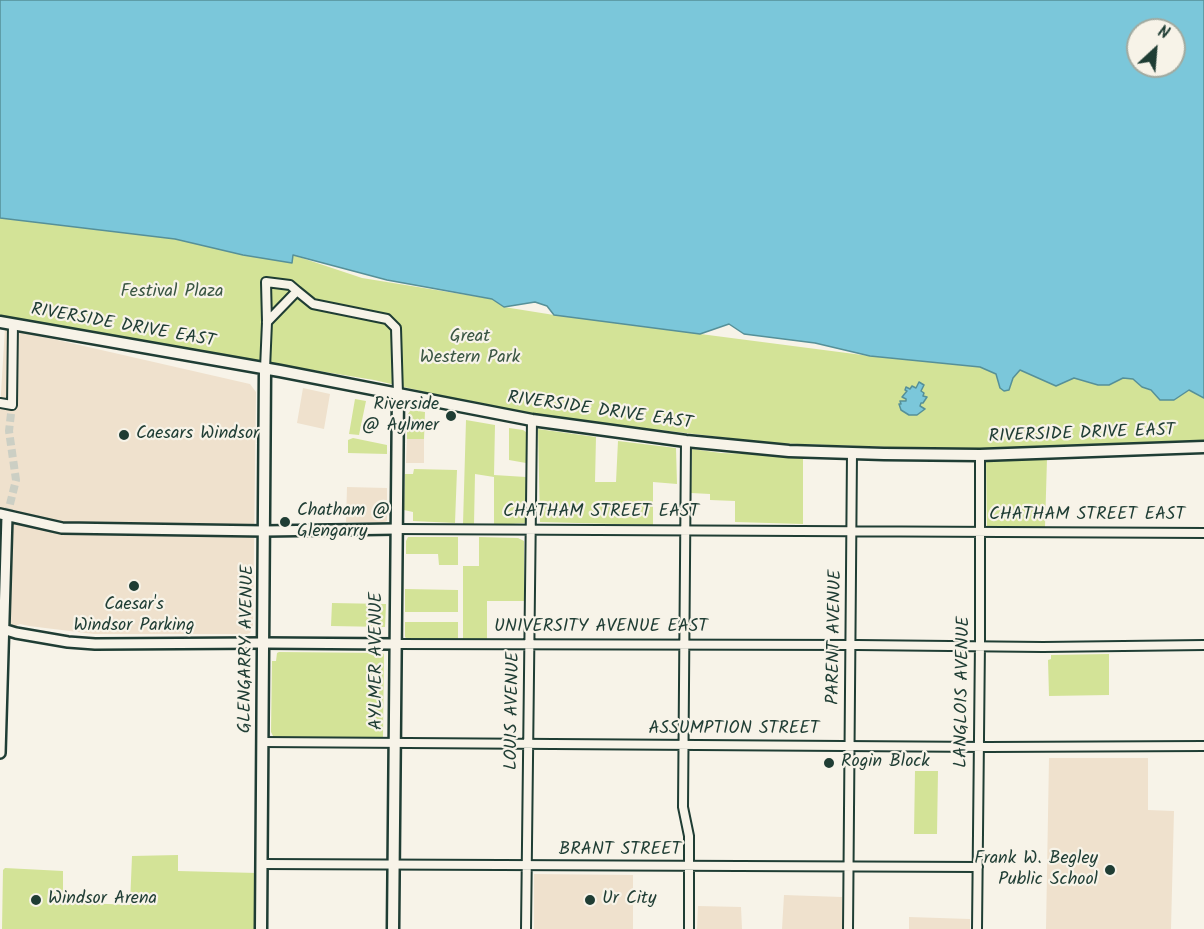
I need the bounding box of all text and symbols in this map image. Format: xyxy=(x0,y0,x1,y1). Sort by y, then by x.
north arrow xyxy=(1126,18,1186,78)
text: N xyxy=(1153,20,1173,47)
park label: Festival Plaza xyxy=(120,282,224,304)
street label: RIVERSIDE DRIVE EAST xyxy=(29,300,217,354)
park label: Great Western Park xyxy=(420,327,520,370)
street label: RIVERSIDE DRIVE EAST xyxy=(506,388,694,436)
place label: Riverside @ Aylmer xyxy=(362,395,439,438)
marker: Riverside @ Aylmer xyxy=(444,409,458,423)
street label: RIVERSIDE DRIVE EAST xyxy=(988,421,1176,449)
place label: Caesars Windsor xyxy=(136,424,259,446)
marker: Caesars Windsor xyxy=(117,428,131,442)
place label: Chatham @ Glengarry xyxy=(297,501,390,544)
street label: CHATHAM STREET EAST xyxy=(503,502,699,524)
street label: CHATHAM STREET EAST xyxy=(989,505,1185,527)
marker: Chatham @ Glengarry xyxy=(278,515,292,529)
street label: GLENGARRY AVENUE xyxy=(236,565,260,733)
street label: PARENT AVENUE xyxy=(824,569,848,705)
marker: Caesar's Windsor Parking xyxy=(127,579,141,593)
street label: AYLMER AVENUE xyxy=(367,592,389,730)
place label: Caesar's Windsor Parking xyxy=(74,595,194,638)
street label: LANGLOIS AVENUE xyxy=(952,616,976,768)
street label: UNIVERSITY AVENUE EAST xyxy=(494,617,708,639)
street label: LOUIS AVENUE xyxy=(502,652,526,770)
street label: ASSUMPTION STREET xyxy=(649,719,819,741)
place label: Rogin Block xyxy=(841,752,930,774)
marker: Rogin Block xyxy=(822,756,836,770)
street label: BRANT STREET xyxy=(559,840,681,862)
place label: Frank W. Begley Public School xyxy=(974,849,1098,892)
marker: Frank W. Begley Public School xyxy=(1103,863,1117,877)
place label: Windsor Arena xyxy=(48,889,157,911)
place label: Ur City xyxy=(602,889,656,911)
marker: Windsor Arena xyxy=(29,893,43,907)
marker: Ur City xyxy=(583,893,597,907)

